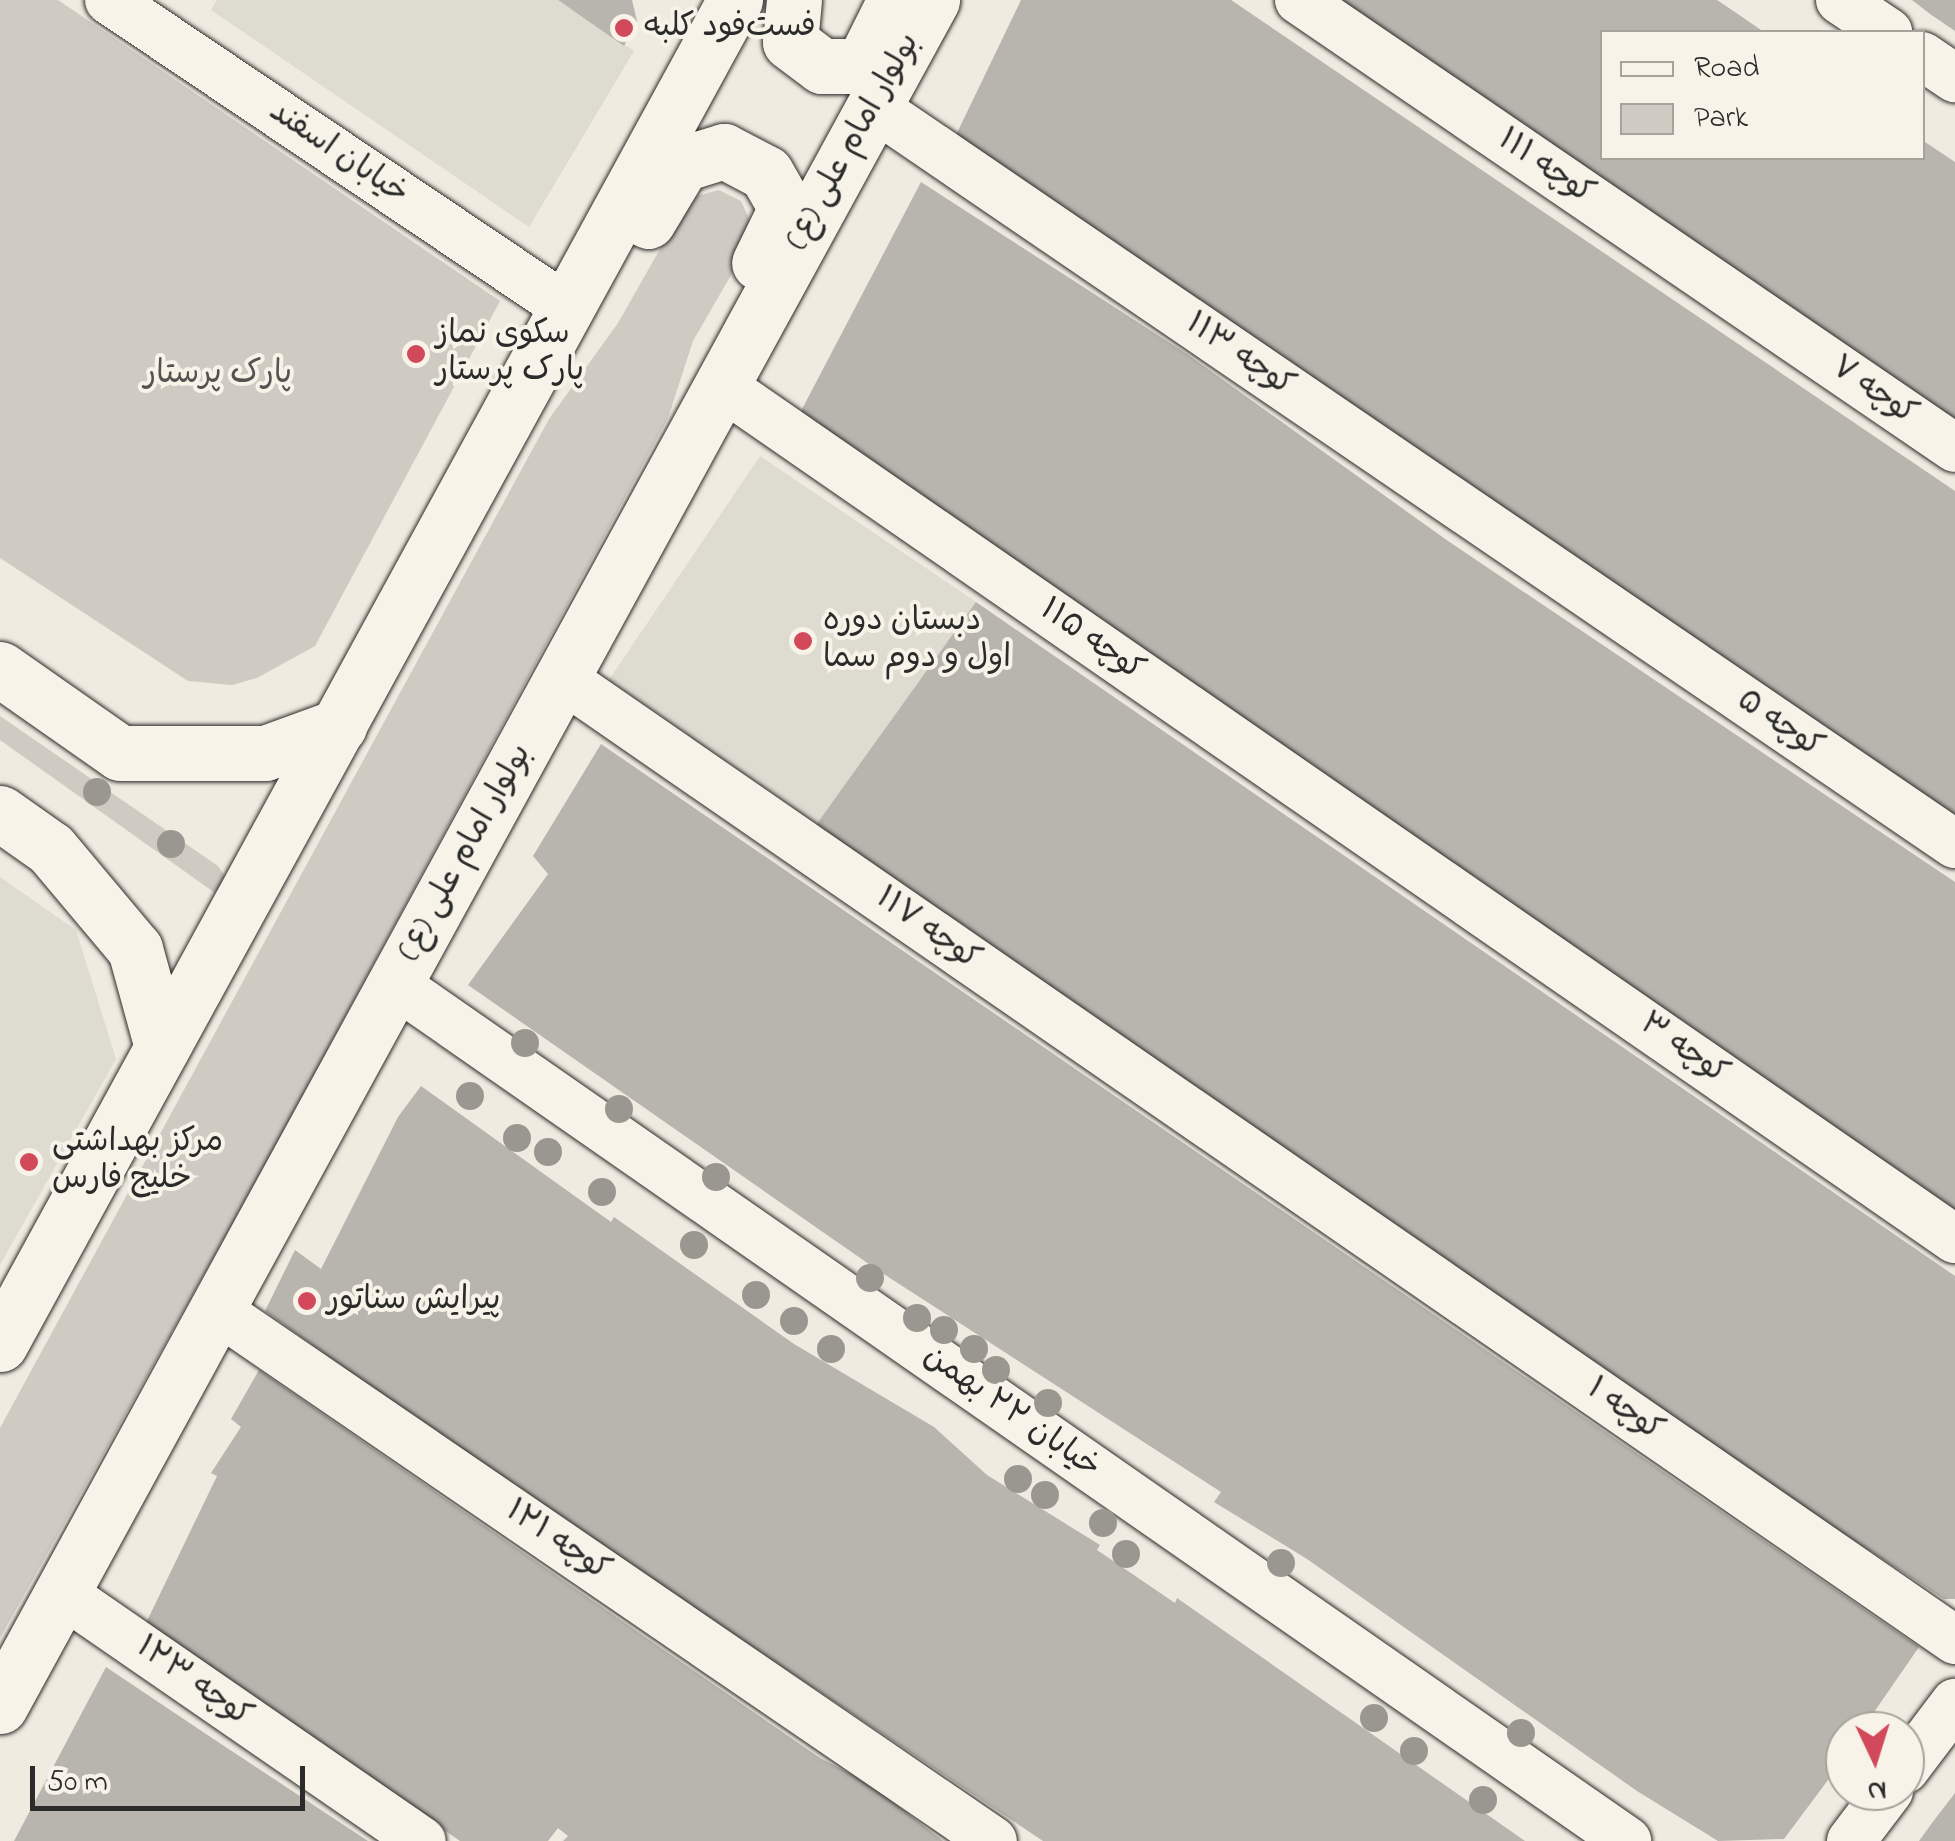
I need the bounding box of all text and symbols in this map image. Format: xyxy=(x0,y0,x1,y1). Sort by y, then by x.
place label: فست‌فود کلبه xyxy=(644,9,816,47)
marker: فست‌فود کلبه xyxy=(613,17,635,39)
street label: بولوار امام علی (ع) xyxy=(779,27,929,257)
legend xyxy=(1600,30,1925,160)
text: Road xyxy=(1694,47,1759,91)
street label: خیابان اسفند xyxy=(261,93,415,215)
text: Park xyxy=(1694,97,1748,141)
street label: کوچه ۱۱۱ xyxy=(1489,122,1601,214)
street label: کوچه ۱۱۳ xyxy=(1177,306,1301,406)
place label: سکوی نماز پارک پرستار xyxy=(436,317,584,392)
marker: سکوی نماز پارک پرستار xyxy=(405,343,427,365)
street label: کوچه ۷ xyxy=(1823,349,1923,435)
park label: پارک پرستار xyxy=(144,356,292,394)
street label: کوچه ۱۱۵ xyxy=(1031,591,1151,691)
place label: دبستان دوره اول و دوم سما xyxy=(823,604,1011,679)
marker: دبستان دوره اول و دوم سما xyxy=(792,630,814,652)
street label: کوچه ۵ xyxy=(1729,682,1829,768)
street label: بولوار امام علی (ع) xyxy=(391,738,541,968)
street label: کوچه ۱۱۷ xyxy=(867,880,987,980)
street label: کوچه ۳ xyxy=(1631,1006,1735,1094)
place label: مرکز بهداشتی خلیج فارس xyxy=(52,1125,223,1200)
marker: مرکز بهداشتی خلیج فارس xyxy=(16,1149,42,1175)
place label: پیرایش سناتور xyxy=(327,1282,501,1320)
marker: پیرایش سناتور xyxy=(296,1290,318,1312)
street label: خیابان ۲۲ بهمن xyxy=(915,1338,1107,1488)
street label: کوچه ۱ xyxy=(1578,1371,1670,1451)
street label: کوچه ۱۲۱ xyxy=(497,1493,617,1591)
street label: کوچه ۱۲۳ xyxy=(128,1629,258,1737)
north arrow xyxy=(1825,1711,1925,1811)
scale bar xyxy=(35,1746,310,1808)
text: 50 m xyxy=(47,1761,108,1805)
text: N xyxy=(1866,1768,1888,1811)

